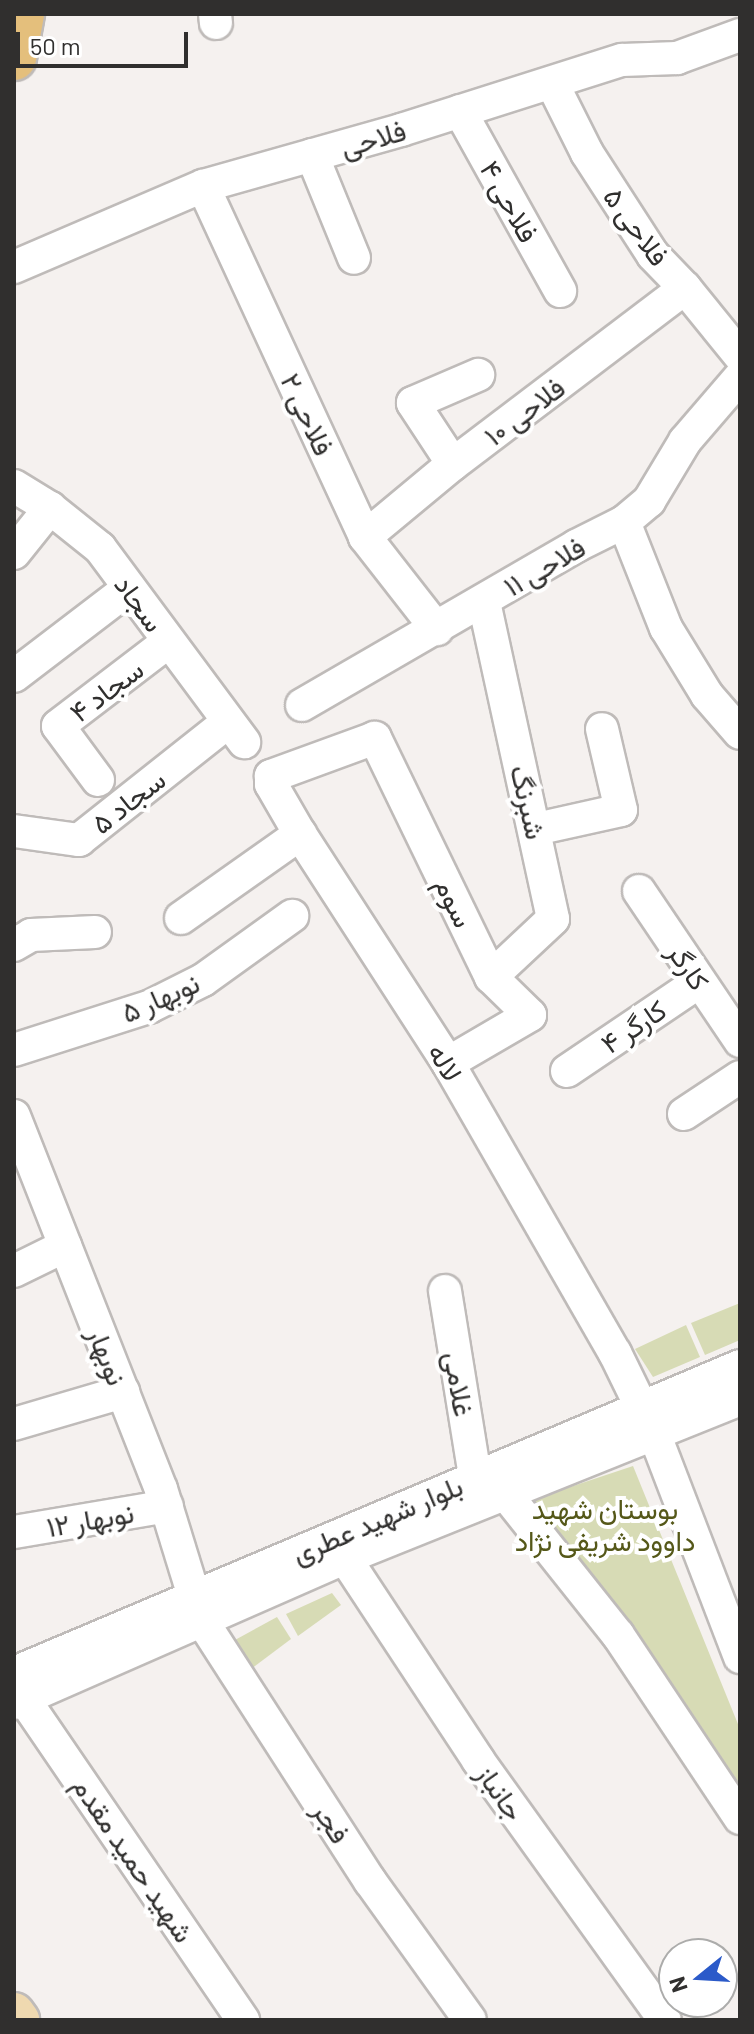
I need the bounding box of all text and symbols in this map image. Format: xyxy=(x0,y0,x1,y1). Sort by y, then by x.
scale bar xyxy=(20,16,192,66)
text: 50 m xyxy=(30,31,81,60)
street label: فلاحی xyxy=(336,113,410,163)
street label: فلاحی ۴ xyxy=(474,154,546,248)
street label: فلاحی ۵ xyxy=(597,180,677,272)
street label: فلاحی ۲ xyxy=(274,368,342,460)
street label: فلاحی ۱۰ xyxy=(477,370,571,452)
street label: فلاحی ۱۱ xyxy=(497,529,591,603)
street label: سجاد xyxy=(108,568,172,638)
street label: سجاد ۴ xyxy=(63,651,149,729)
street label: سجاد ۵ xyxy=(85,762,171,840)
street label: شبرنگ xyxy=(504,762,554,842)
street label: سوم xyxy=(429,872,481,932)
street label: کارگر xyxy=(661,936,717,996)
street label: نوبهار ۵ xyxy=(116,965,204,1029)
street label: کارگر ۴ xyxy=(594,992,672,1060)
street label: لاله xyxy=(422,1037,470,1087)
street label: نوبهار xyxy=(81,1322,135,1390)
street label: غلامی xyxy=(438,1349,482,1419)
street label: بلوار شهید عطری xyxy=(287,1468,467,1570)
park label: بوستان شهید داوود شریفی نژاد xyxy=(515,1491,695,1557)
street label: نوبهار ۱۲ xyxy=(44,1495,136,1543)
street label: جانباز xyxy=(470,1758,532,1826)
street label: شهید حمید مقدم xyxy=(66,1770,202,1948)
street label: فجر xyxy=(306,1795,358,1849)
north arrow xyxy=(658,1938,738,2018)
text: N xyxy=(662,1974,692,1996)

